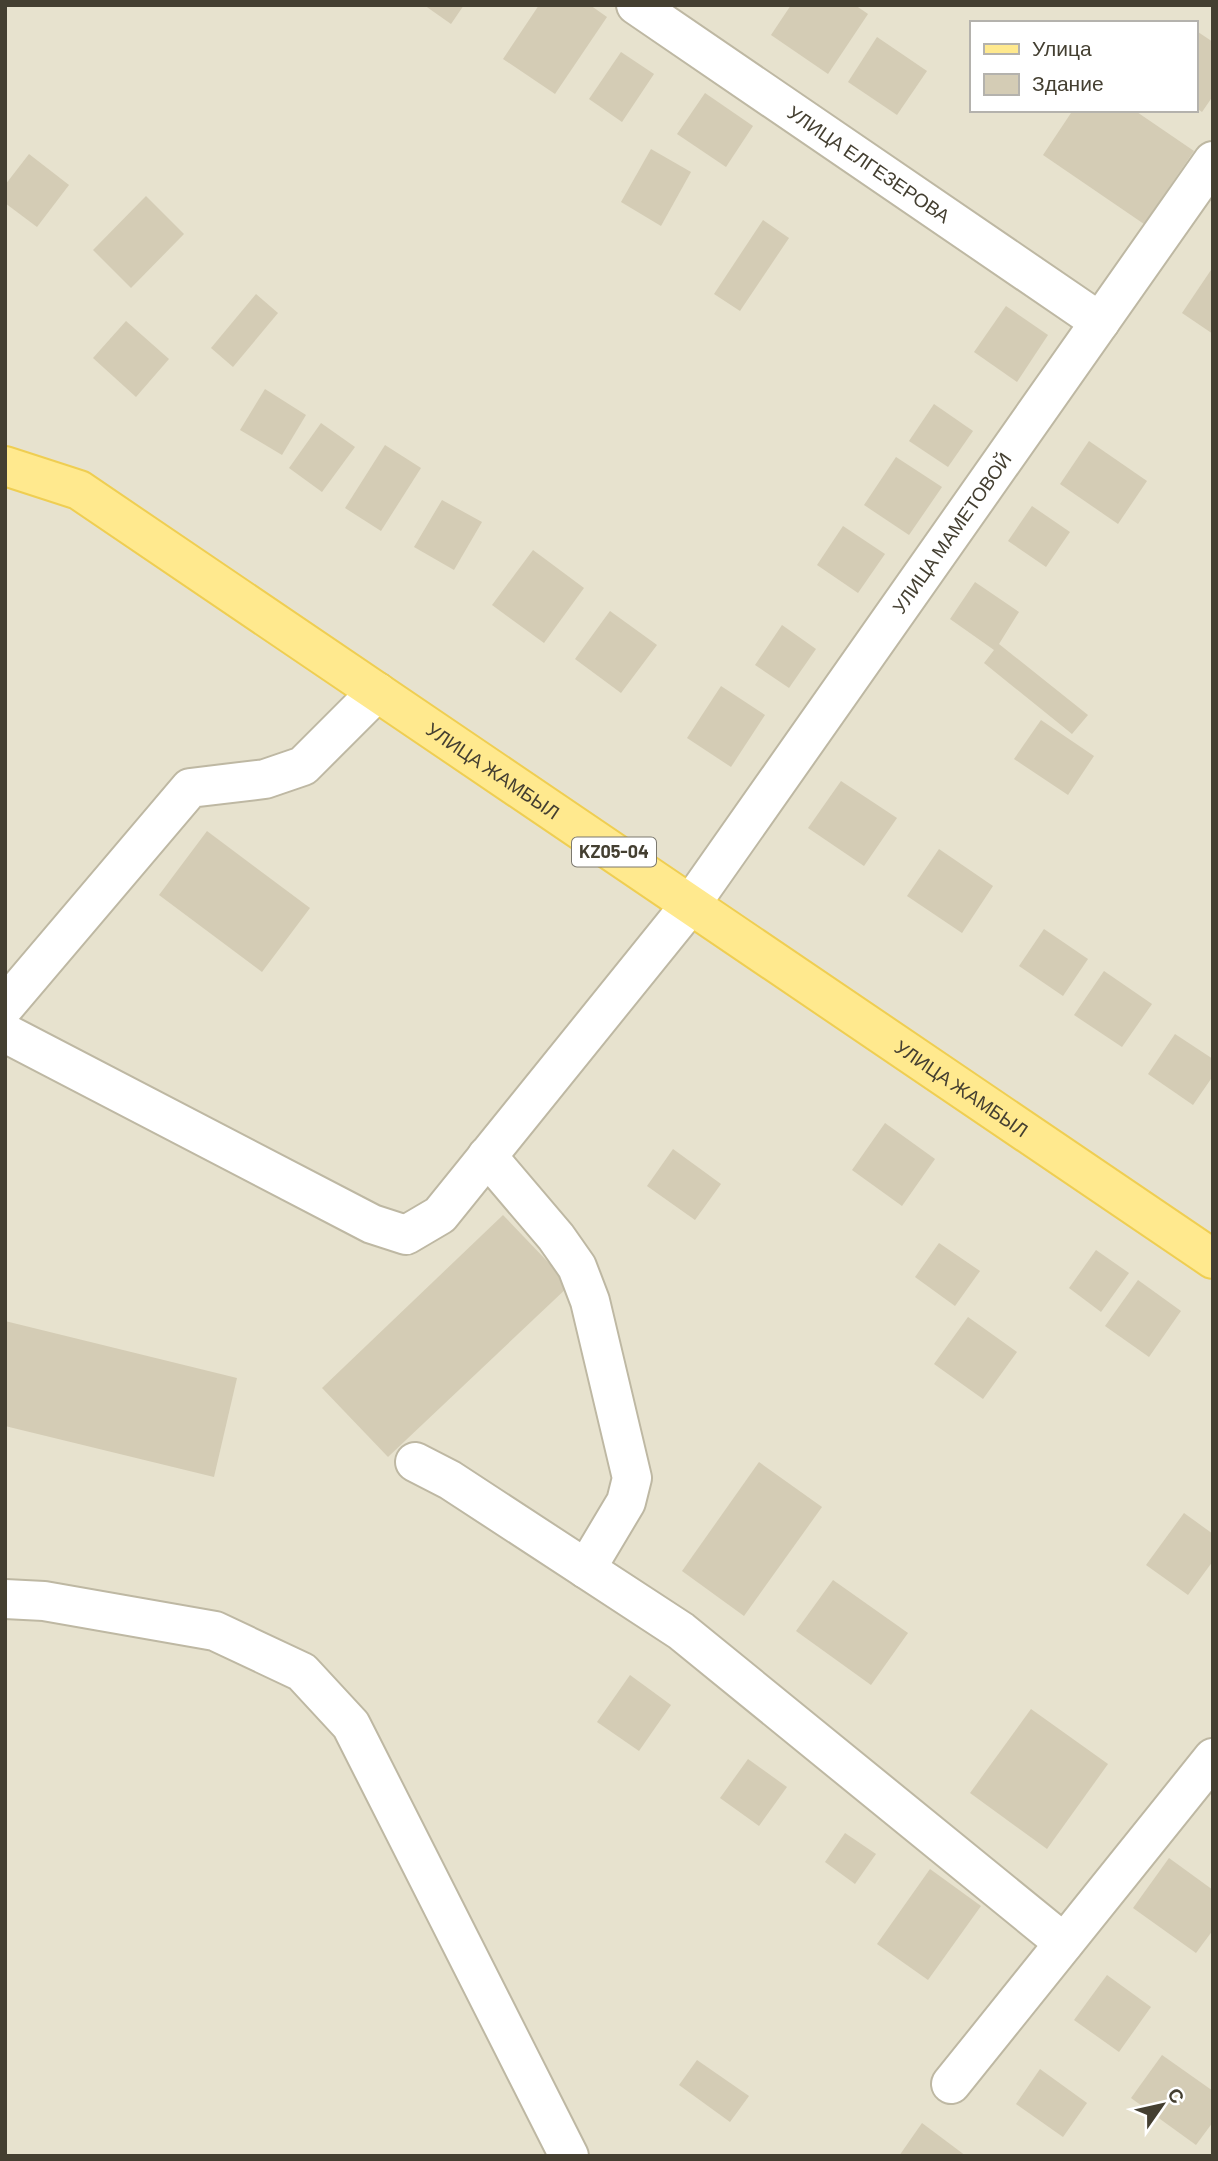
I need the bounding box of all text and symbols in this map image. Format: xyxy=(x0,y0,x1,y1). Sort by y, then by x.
legend xyxy=(970,21,1197,112)
text: Улица xyxy=(1032,35,1092,60)
text: Здание xyxy=(1032,70,1104,95)
street label: УЛИЦА ЕЛГЕЗЕРОВА xyxy=(783,100,955,227)
street label: УЛИЦА МАМЕТОВОЙ xyxy=(887,448,1016,618)
street label: УЛИЦА ЖАМБЫЛ xyxy=(422,717,564,824)
road number: KZ05-04 xyxy=(572,838,656,866)
street label: УЛИЦА ЖАМБЫЛ xyxy=(891,1035,1033,1141)
north arrow xyxy=(1127,2070,1197,2140)
text: С xyxy=(1163,2083,1190,2108)

